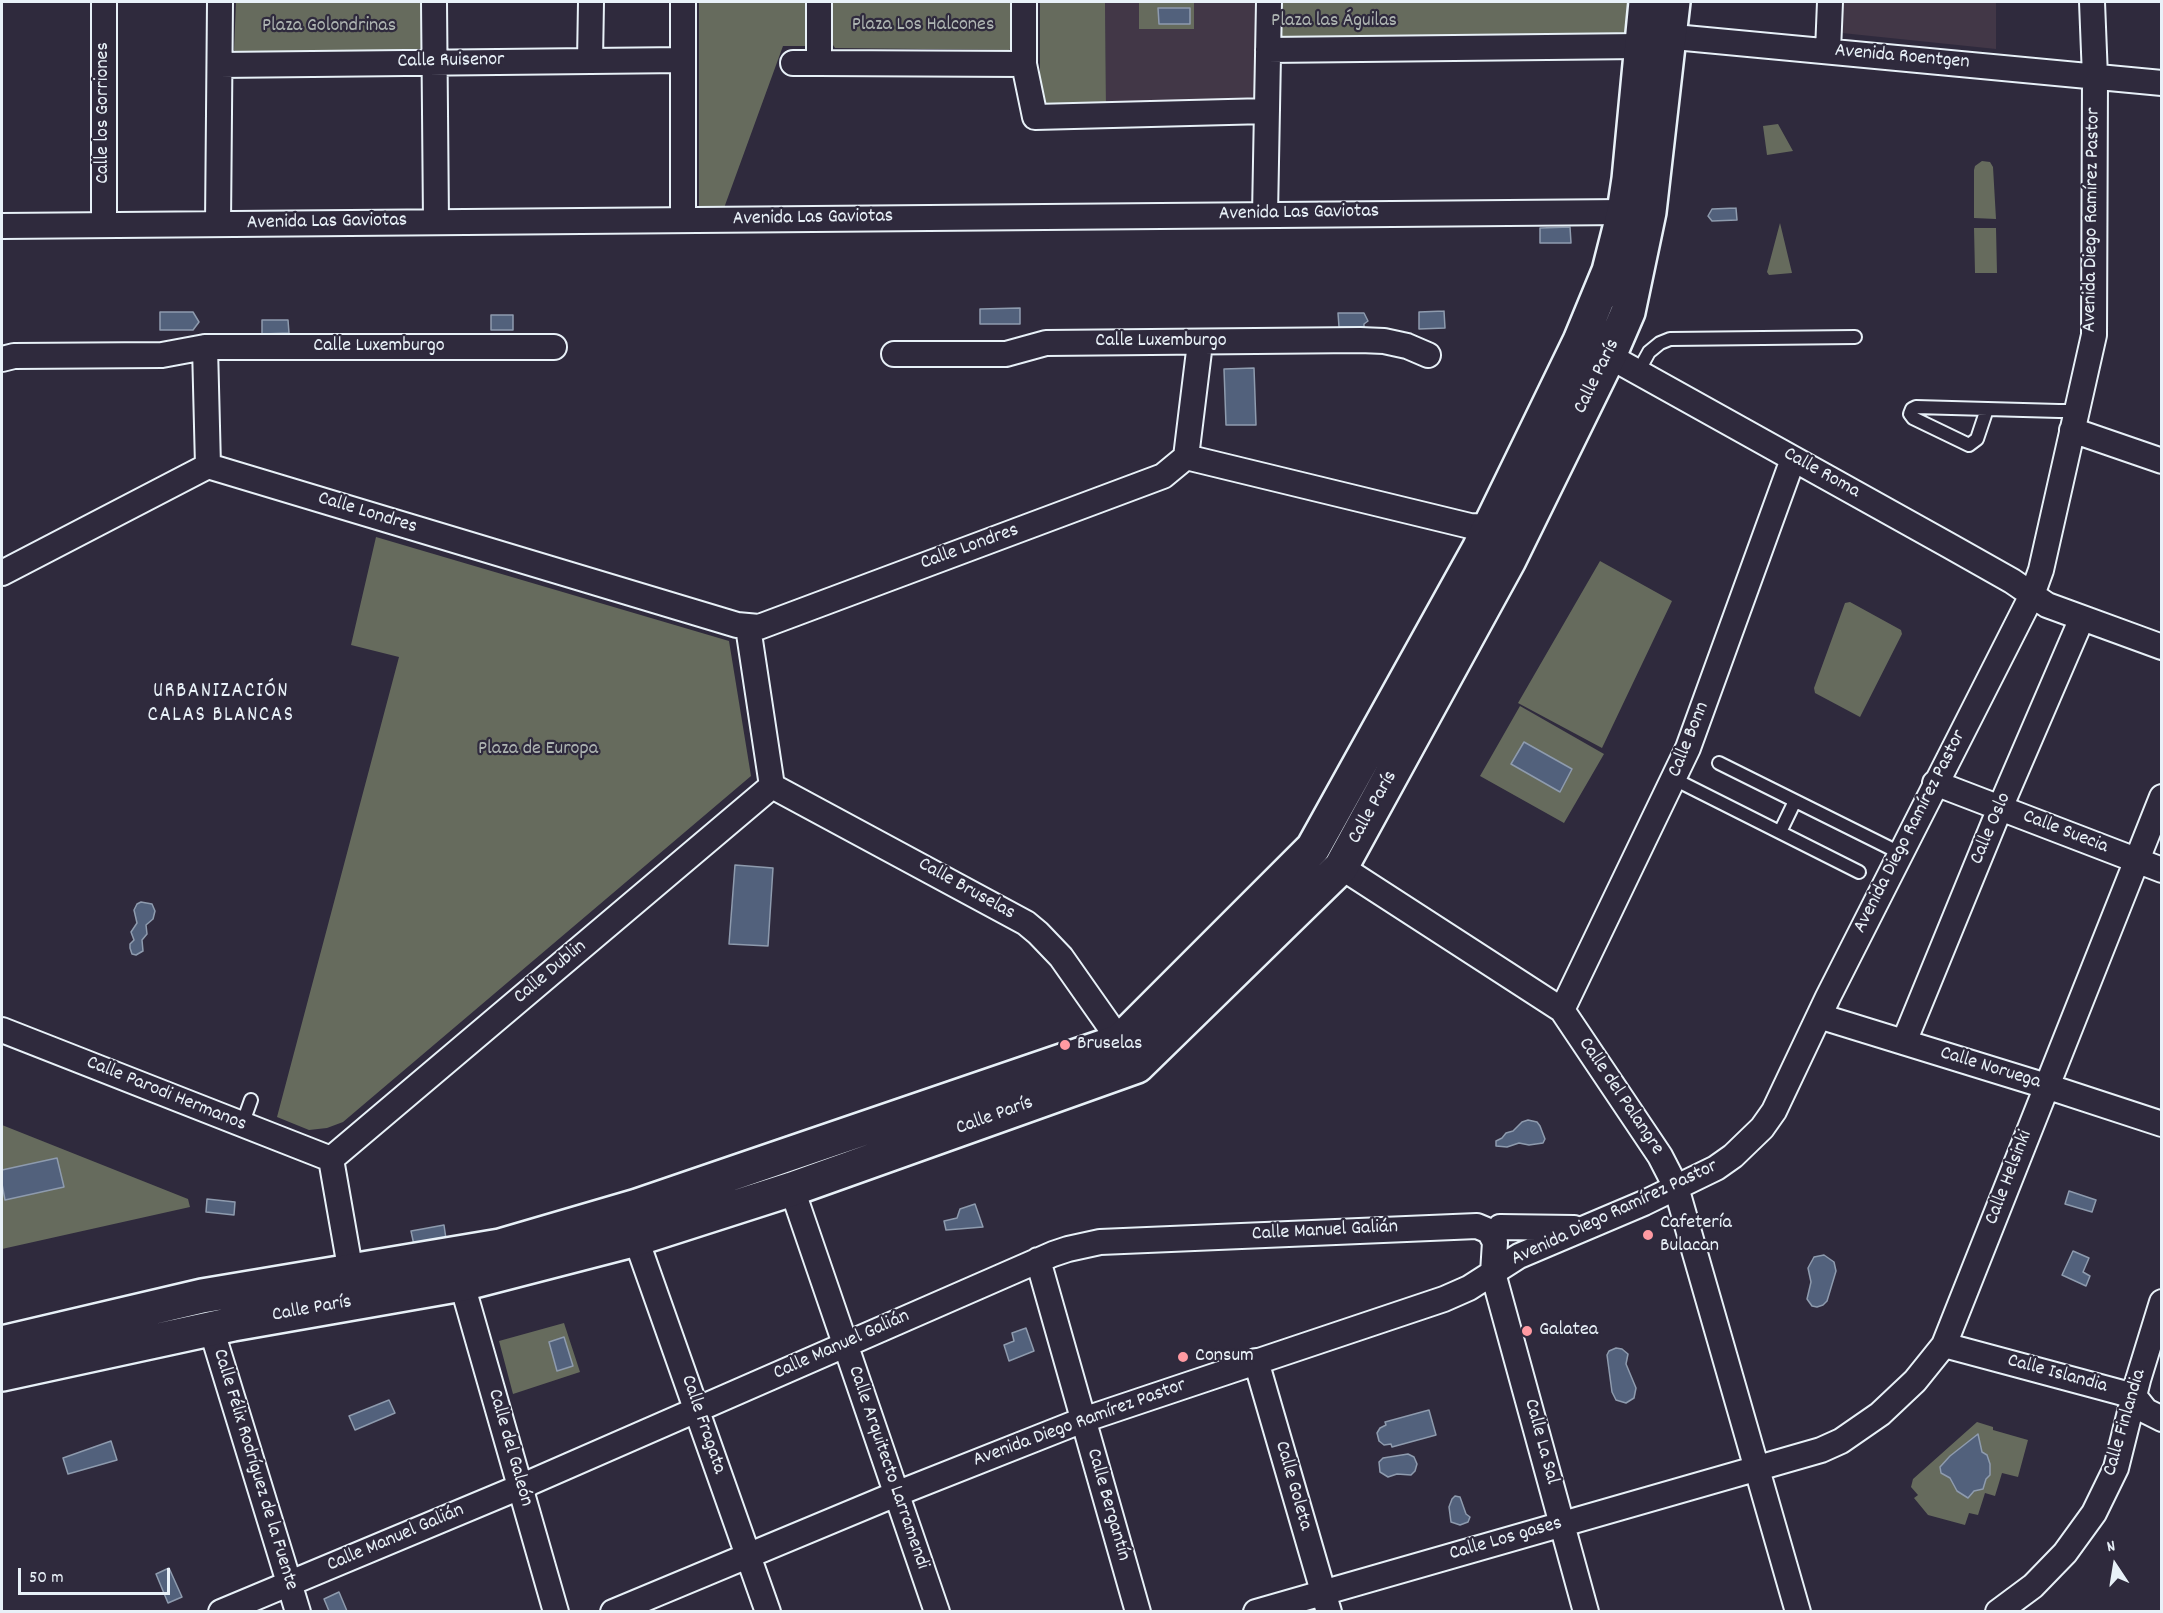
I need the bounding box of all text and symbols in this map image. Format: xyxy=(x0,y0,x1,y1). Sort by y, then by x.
park label: Plaza las Águilas xyxy=(1271,10,1397,34)
park label: Plaza Los Halcones xyxy=(852,14,994,38)
park label: Plaza Golondrinas xyxy=(262,15,396,39)
street label: Avenida Roentgen xyxy=(1834,40,1970,76)
street label: Calle los Gorriones xyxy=(92,42,116,184)
street label: Calle Ruisenor xyxy=(397,49,505,75)
street label: Avenida Diego Ramírez Pastor xyxy=(2079,107,2107,333)
street label: Avenida Las Gaviotas xyxy=(1219,201,1379,227)
street label: Avenida Las Gaviotas xyxy=(733,206,893,232)
street label: Avenida Las Gaviotas xyxy=(247,210,407,236)
street label: Calle Luxemburgo xyxy=(1095,330,1227,354)
street label: Calle Luxemburgo xyxy=(313,335,445,359)
street label: Calle París xyxy=(1570,336,1626,418)
street label: Calle Roma xyxy=(1778,443,1864,505)
street label: Calle Londres xyxy=(314,488,420,540)
street label: Calle Londres xyxy=(918,519,1022,577)
district label: URBANIZACIÓN CALAS BLANCAS xyxy=(148,680,294,730)
street label: Calle Bonn xyxy=(1664,699,1716,781)
street label: Avenida Diego Ramírez Pastor xyxy=(1849,726,1973,938)
park label: Plaza de Europa xyxy=(478,738,598,762)
street label: Calle París xyxy=(1344,767,1404,849)
street label: Calle Oslo xyxy=(1966,789,2018,869)
street label: Calle Suecia xyxy=(2019,806,2111,860)
street label: Calle Bruselas xyxy=(913,853,1019,927)
street label: Calle Dublin xyxy=(510,936,592,1010)
place label: Bruselas xyxy=(1077,1033,1142,1057)
street label: Calle del Palangre xyxy=(1572,1034,1668,1160)
marker: Bruselas xyxy=(1058,1038,1072,1052)
street label: Calle Noruega xyxy=(1937,1042,2043,1096)
street label: Calle Parodi Hermanos xyxy=(82,1052,250,1138)
street label: Calle París xyxy=(953,1092,1037,1142)
street label: Calle Helsinki xyxy=(1981,1127,2039,1229)
street label: Avenida Diego Ramírez Pastor xyxy=(1508,1156,1722,1272)
place label: Cafetería Bulacan xyxy=(1660,1212,1732,1259)
street label: Calle Manuel Galián xyxy=(1251,1216,1399,1248)
marker: Cafetería Bulacan xyxy=(1641,1228,1655,1242)
street label: Calle París xyxy=(270,1291,354,1329)
street label: Calle Manuel Galián xyxy=(770,1305,914,1387)
place label: Galatea xyxy=(1539,1319,1598,1343)
marker: Galatea xyxy=(1520,1324,1534,1338)
place label: Consum xyxy=(1195,1345,1254,1369)
street label: Calle Félix Rodríguez de la Fuente xyxy=(206,1347,302,1593)
marker: Consum xyxy=(1176,1350,1190,1364)
street label: Calle Islandia xyxy=(2004,1350,2110,1400)
street label: Calle Arquitecto Larramendi xyxy=(841,1363,933,1573)
street label: Calle Finlandia xyxy=(2099,1367,2153,1479)
street label: Calle Fragata xyxy=(674,1373,730,1477)
street label: Avenida Diego Ramírez Pastor xyxy=(970,1374,1190,1474)
street label: Calle del Galeón xyxy=(481,1387,537,1509)
street label: Calle La Sal xyxy=(1517,1397,1563,1487)
street label: Calle Goleta xyxy=(1268,1439,1316,1533)
street label: Calle Bergantín xyxy=(1080,1446,1134,1564)
street label: Calle Manuel Galián xyxy=(324,1499,468,1579)
street label: Calle Los gases xyxy=(1447,1512,1565,1568)
north arrow xyxy=(2085,1535,2145,1595)
text: N xyxy=(2105,1535,2117,1559)
scale bar xyxy=(21,1556,172,1594)
text: 50 m xyxy=(29,1566,64,1591)

